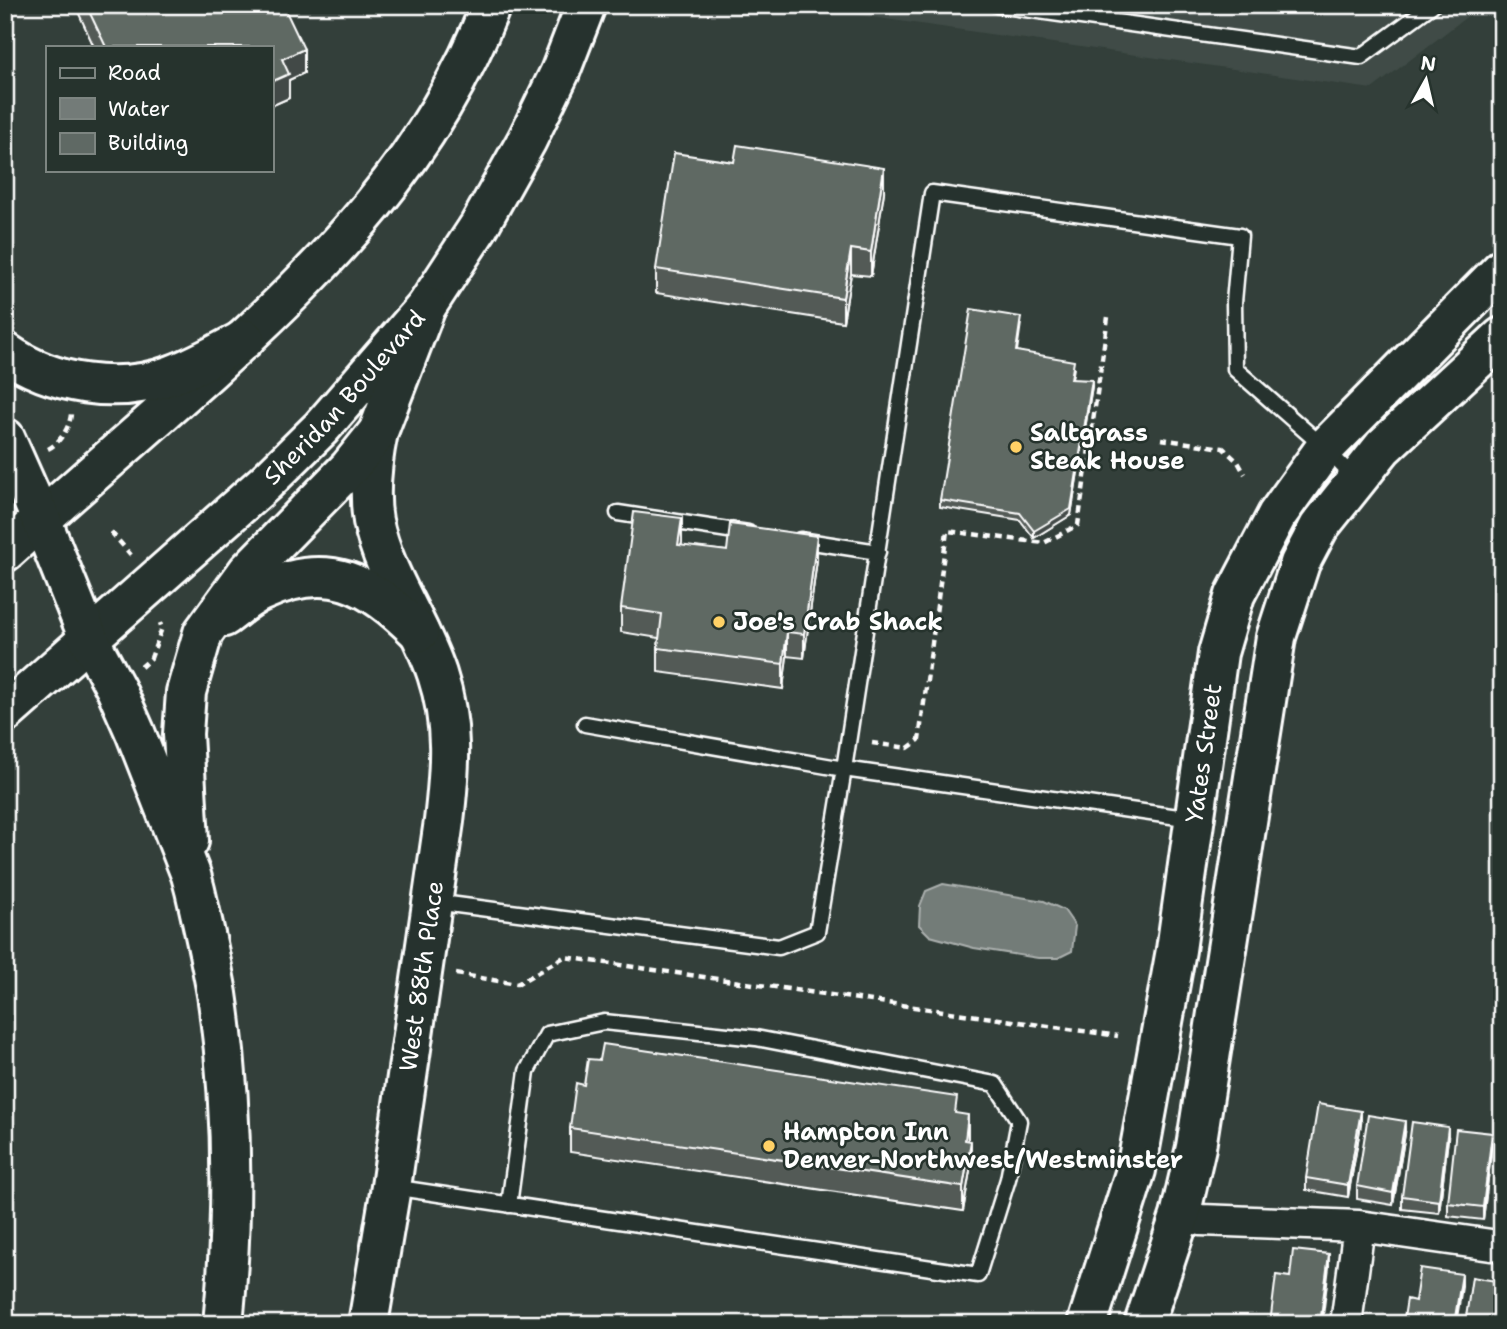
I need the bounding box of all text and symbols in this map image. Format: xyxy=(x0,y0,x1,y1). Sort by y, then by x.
legend xyxy=(46,46,273,172)
north arrow xyxy=(1392,46,1462,116)
text: N xyxy=(1419,50,1437,77)
text: Road xyxy=(108,59,161,87)
text: Water xyxy=(108,95,170,123)
text: Building xyxy=(108,129,188,157)
street label: Sheridan Boulevard xyxy=(256,303,432,492)
place label: Saltgrass Steak House xyxy=(1030,417,1185,477)
marker: Saltgrass Steak House xyxy=(1008,439,1024,455)
place label: Joe's Crab Shack xyxy=(733,606,943,638)
marker: Joe's Crab Shack xyxy=(711,614,727,630)
street label: Yates Street xyxy=(1178,682,1229,825)
street label: West 88th Place xyxy=(392,878,451,1074)
place label: Hampton Inn Denver-Northwest/Westminster xyxy=(783,1116,1183,1176)
marker: Hampton Inn Denver-Northwest/Westminster xyxy=(761,1138,777,1154)

